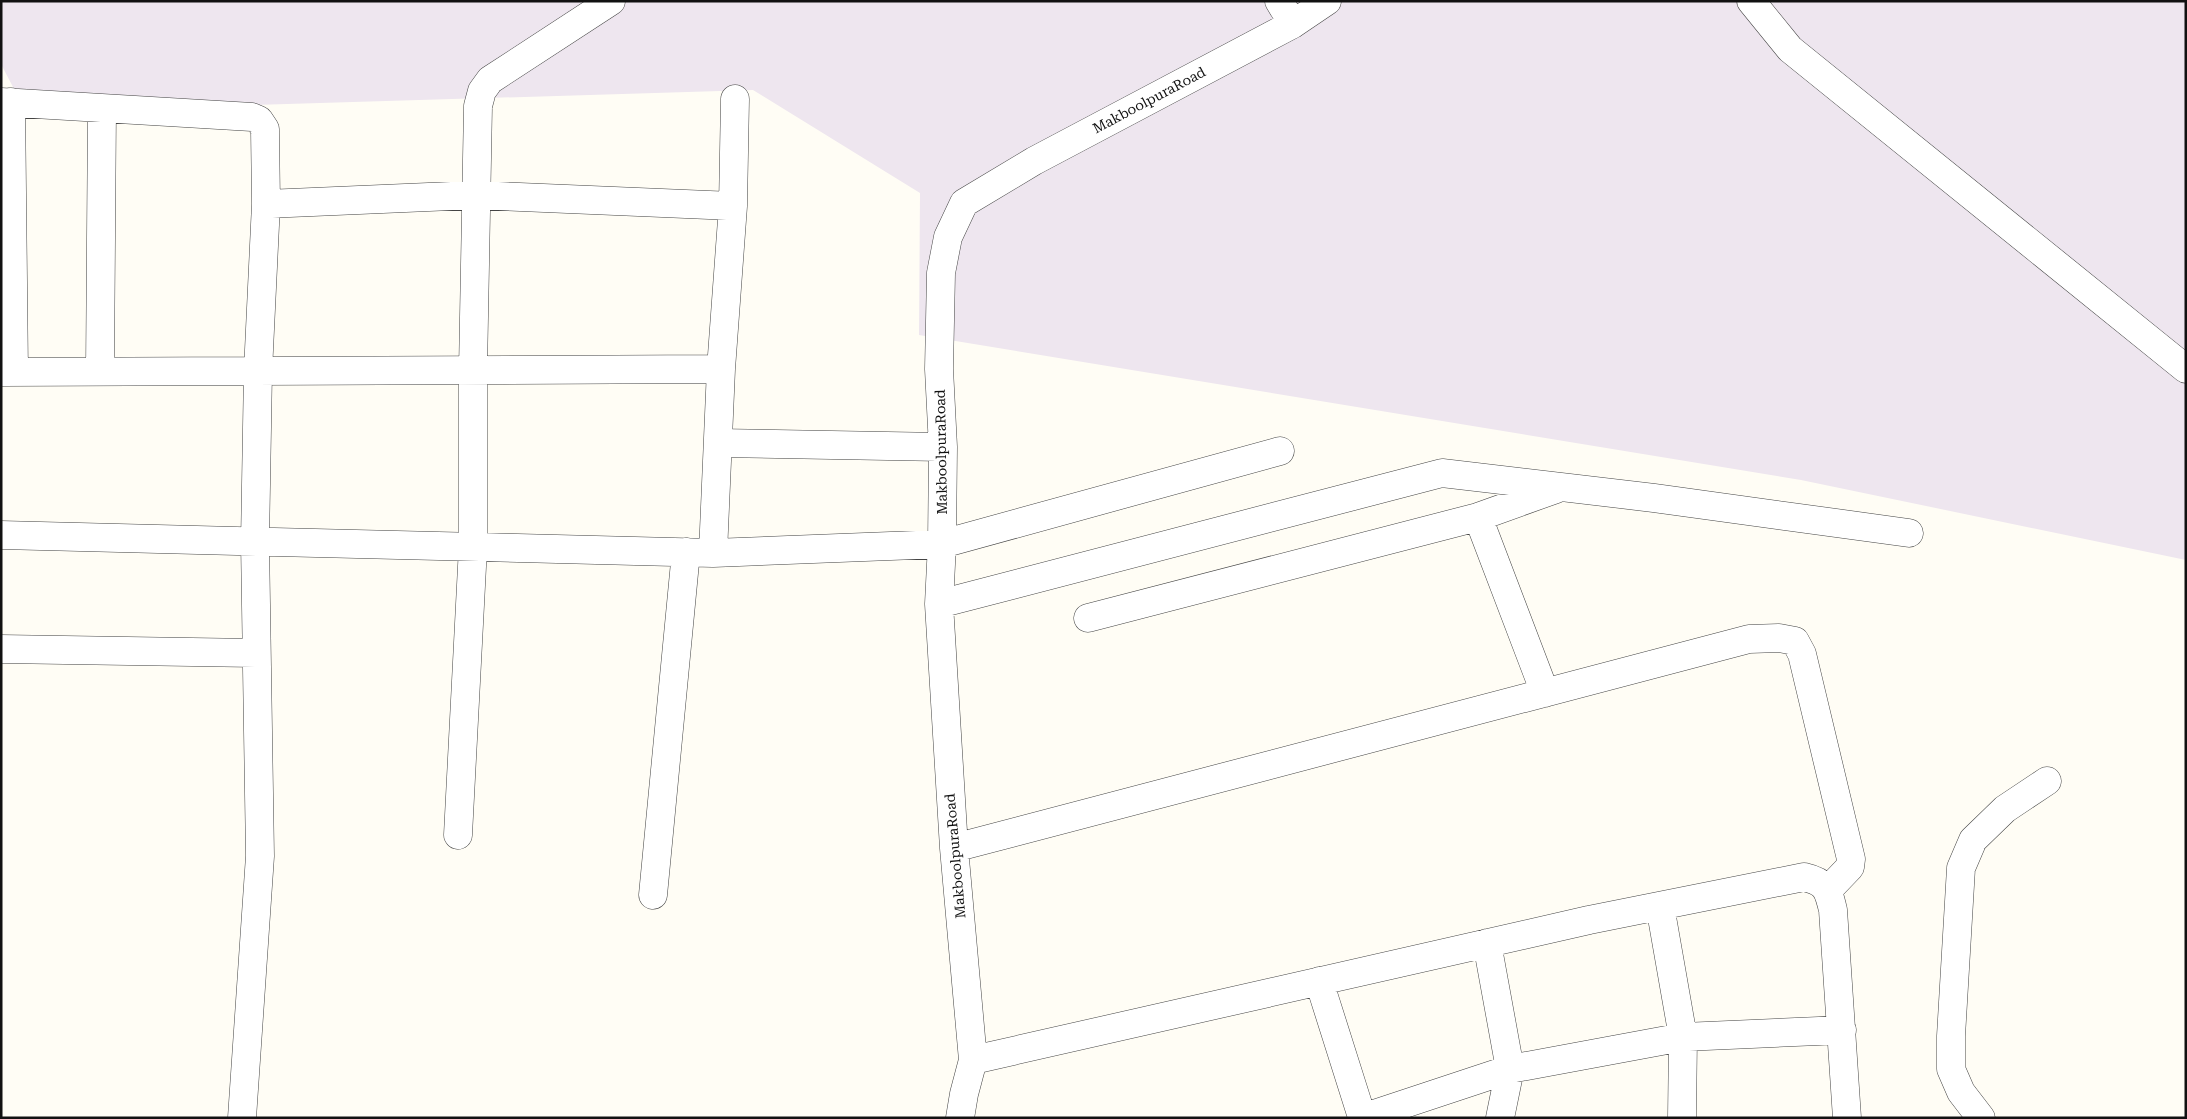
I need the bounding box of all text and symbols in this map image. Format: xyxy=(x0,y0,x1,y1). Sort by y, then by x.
street label: MakboolpuraRoad xyxy=(1090,63,1208,136)
street label: MakboolpuraRoad xyxy=(932,389,950,515)
street label: MakboolpuraRoad xyxy=(942,793,968,919)

